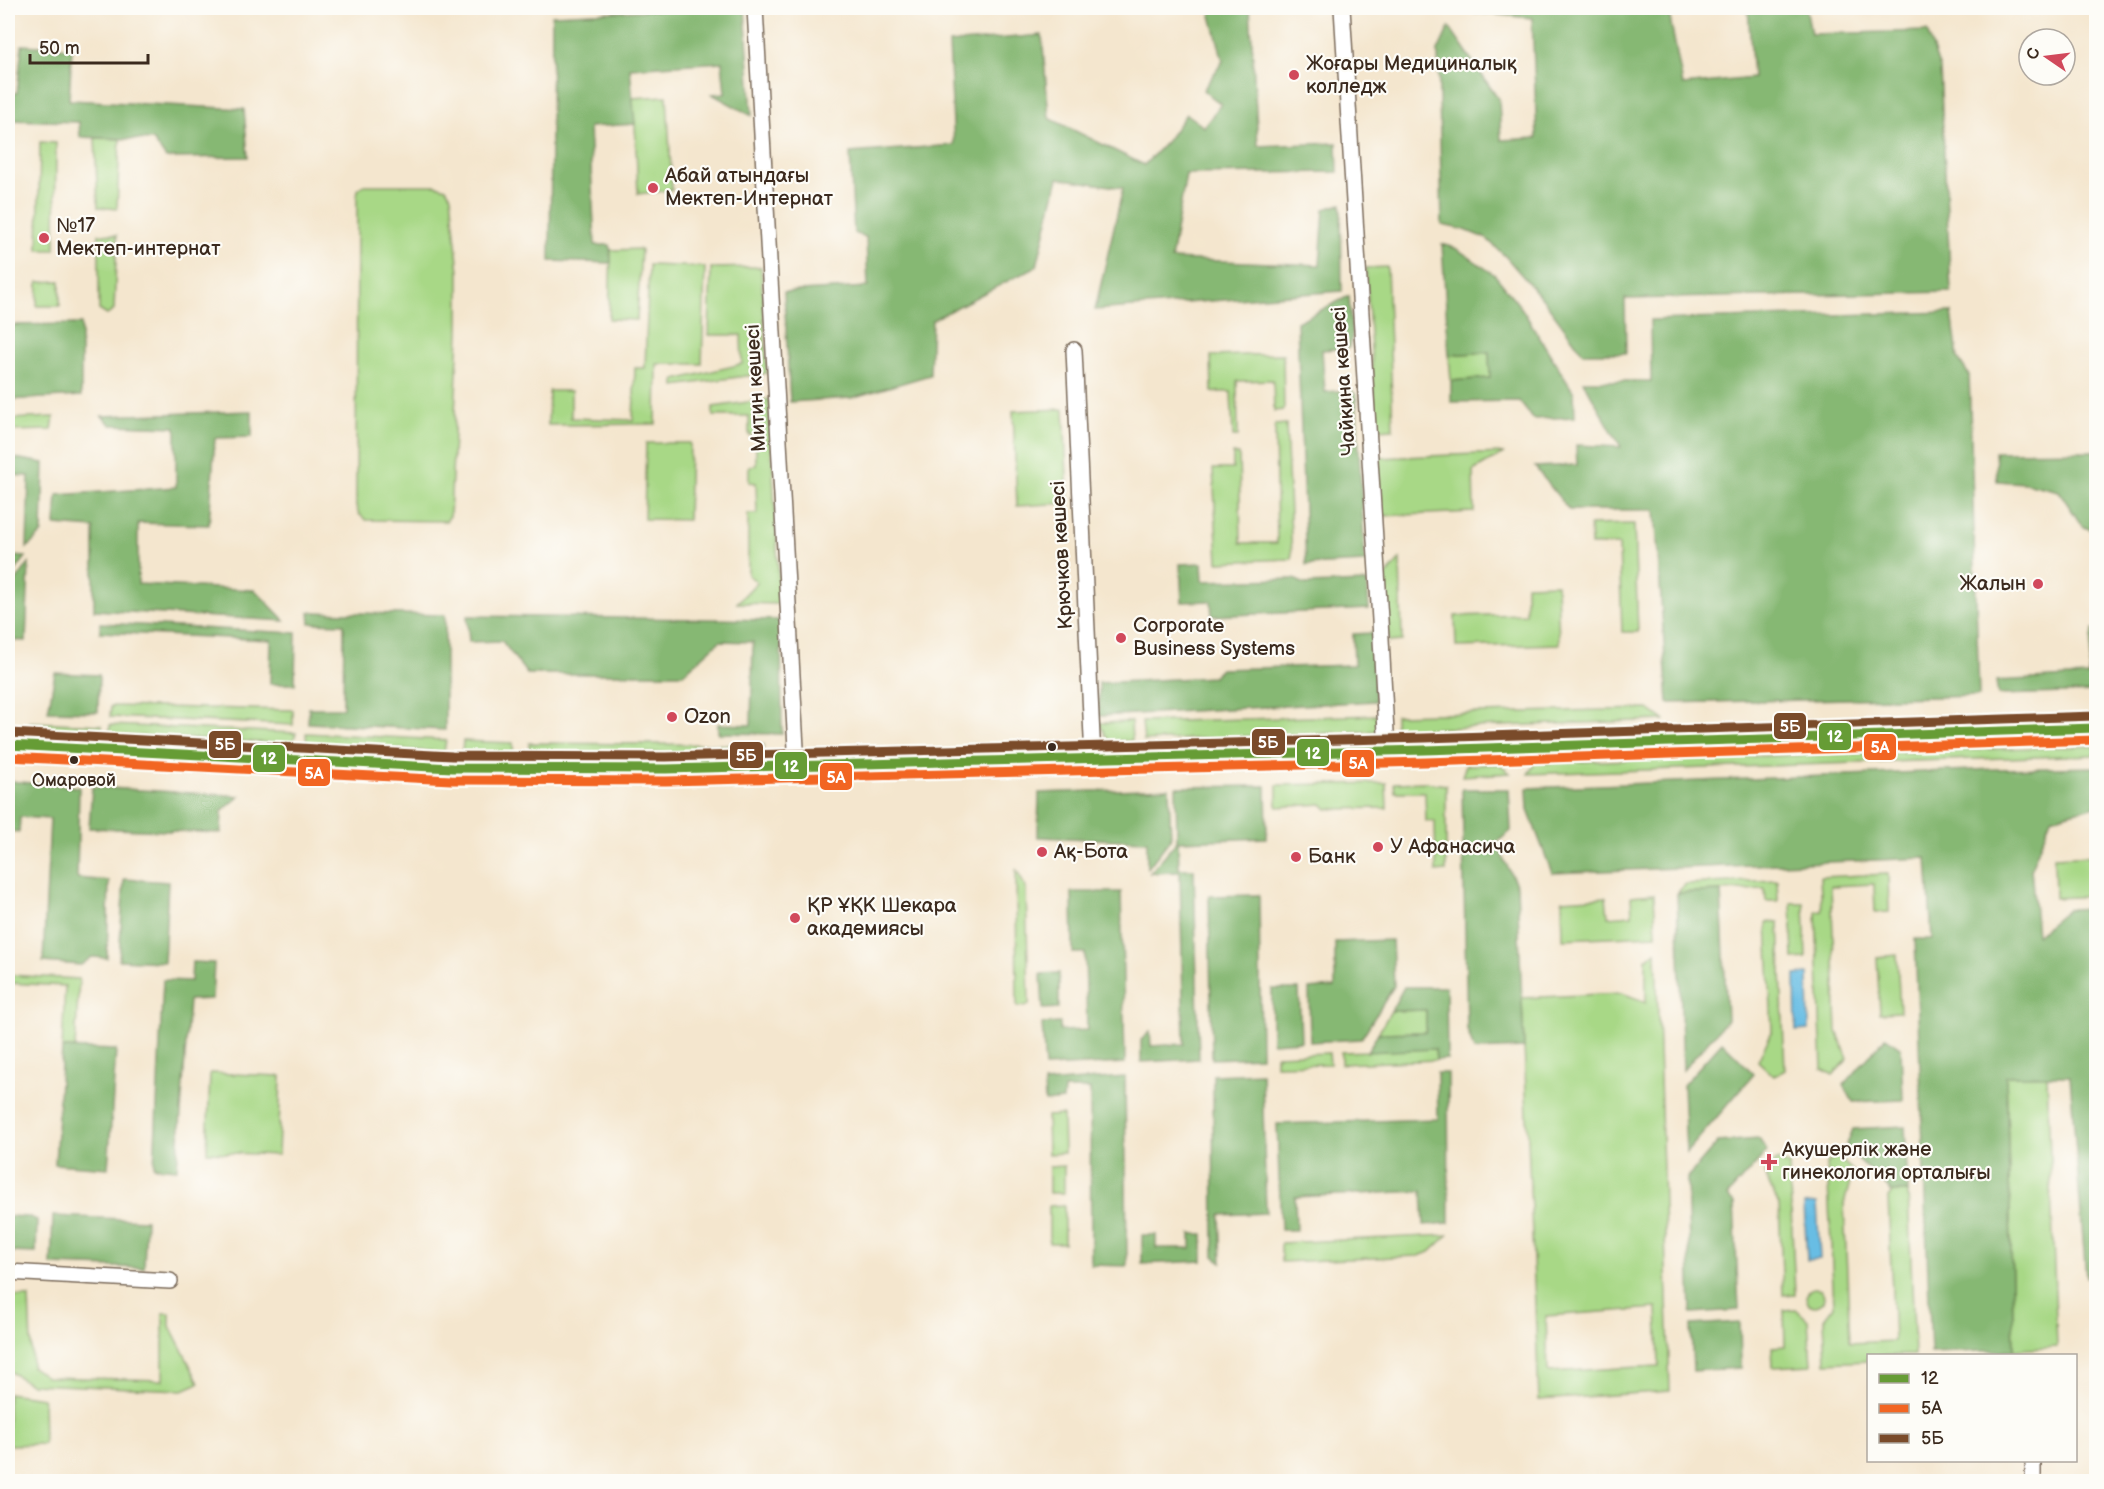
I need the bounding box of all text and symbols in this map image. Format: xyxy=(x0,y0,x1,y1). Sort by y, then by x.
scale bar xyxy=(30,27,148,65)
north arrow xyxy=(2017,27,2077,87)
text: 50 m xyxy=(39,38,80,59)
text: С xyxy=(2023,46,2044,61)
place label: Жоғары Медициналық колледж xyxy=(1306,52,1517,99)
marker: Жоғары Медициналық колледж xyxy=(1287,68,1301,82)
place label: Абай атындағы Мектеп-Интернат xyxy=(664,164,834,211)
marker: Абай атындағы Мектеп-Интернат xyxy=(646,181,660,195)
place label: №17 Мектеп-интернат xyxy=(56,214,221,261)
marker: №17 Мектеп-интернат xyxy=(37,231,51,245)
street label: Чайкина көшесі xyxy=(1327,306,1361,456)
street label: Митин көшесі xyxy=(741,324,771,452)
street label: Крючков көшесі xyxy=(1046,480,1078,630)
place label: Жалын xyxy=(1960,572,2026,596)
marker: Жалын xyxy=(2031,577,2045,591)
place label: Corporate Business Systems xyxy=(1133,614,1295,661)
marker: Corporate Business Systems xyxy=(1114,631,1128,645)
place label: Ozon xyxy=(684,705,731,729)
marker: Ozon xyxy=(665,710,679,724)
line badge: 5Б xyxy=(1773,712,1807,740)
text: 5Б xyxy=(1780,718,1801,737)
line badge: 12 xyxy=(1818,722,1852,751)
line badge: 5Б xyxy=(1251,728,1286,756)
text: 12 xyxy=(1827,728,1844,747)
line badge: 5Б xyxy=(208,730,242,759)
line badge: 5А xyxy=(1863,733,1897,761)
text: 5Б xyxy=(1258,734,1279,753)
text: 5Б xyxy=(215,736,236,755)
line badge: 12 xyxy=(1296,738,1330,767)
text: 5А xyxy=(1870,739,1891,758)
line badge: 5Б xyxy=(729,741,764,769)
unlabelled marker xyxy=(1046,741,1058,753)
line badge: 12 xyxy=(252,744,286,773)
text: 12 xyxy=(1305,745,1322,764)
text: 5Б xyxy=(736,747,757,766)
line badge: 5А xyxy=(1341,749,1375,778)
text: 12 xyxy=(261,750,278,769)
line badge: 12 xyxy=(774,751,808,780)
marker: Омаровой xyxy=(68,754,80,766)
text: 5А xyxy=(1348,755,1369,774)
line badge: 5А xyxy=(297,758,331,787)
text: 12 xyxy=(783,758,800,777)
line badge: 5А xyxy=(819,762,853,791)
text: 5А xyxy=(304,765,325,784)
text: 5А xyxy=(826,769,847,788)
place label: Омаровой xyxy=(32,770,116,791)
place label: У Афанасича xyxy=(1390,835,1516,859)
place label: Ақ-Бота xyxy=(1053,840,1128,864)
marker: У Афанасича xyxy=(1371,840,1385,854)
marker: Ақ-Бота xyxy=(1035,845,1049,859)
place label: Банк xyxy=(1308,845,1356,869)
marker: Банк xyxy=(1289,850,1303,864)
place label: ҚР ҰҚК Шекара академиясы xyxy=(807,894,957,941)
marker: ҚР ҰҚК Шекара академиясы xyxy=(788,911,802,925)
place label: Акушерлік және гинекология орталығы xyxy=(1781,1138,1991,1185)
marker: Акушерлік және гинекология орталығы xyxy=(1760,1153,1778,1171)
legend xyxy=(1867,1354,2077,1462)
text: 12 xyxy=(1921,1368,1939,1389)
text: 5А xyxy=(1921,1398,1942,1419)
text: 5Б xyxy=(1921,1428,1944,1449)

